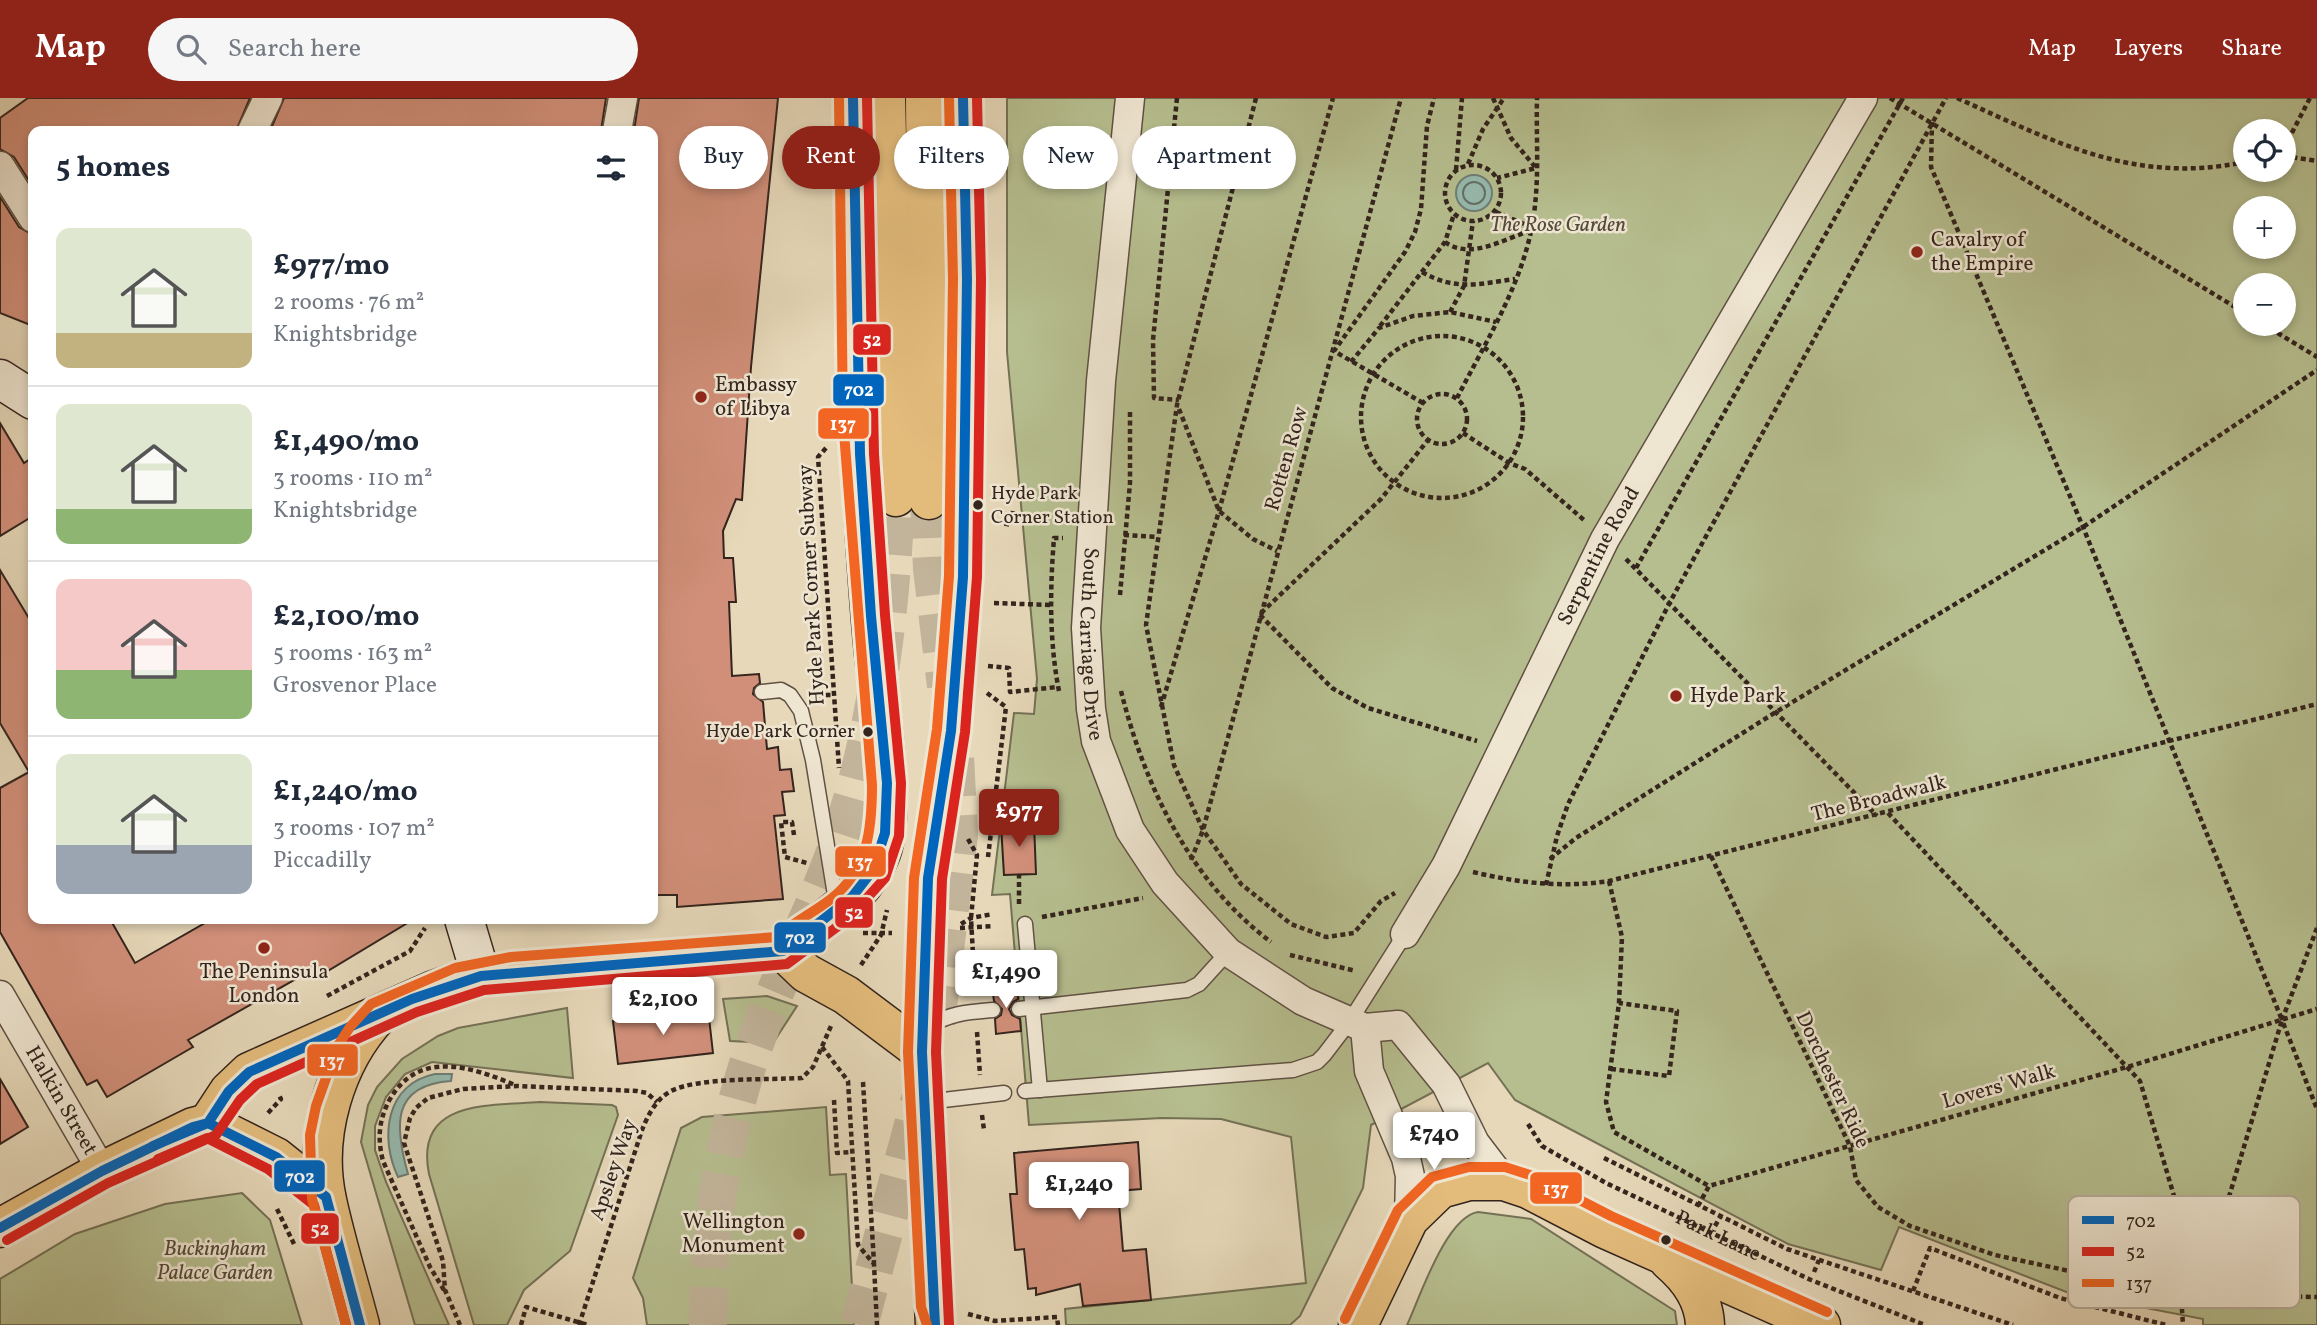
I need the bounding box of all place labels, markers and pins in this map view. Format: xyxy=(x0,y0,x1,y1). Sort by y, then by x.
place label: Cavalry of the Empire xyxy=(1931,226,2033,279)
marker: Cavalry of the Empire xyxy=(1909,244,1925,260)
place label: Embassy of Libya xyxy=(715,371,798,424)
marker: Embassy of Libya xyxy=(693,389,709,405)
place label: Hyde Park Corner Station xyxy=(991,481,1114,531)
marker: Hyde Park Corner Station xyxy=(971,498,985,512)
place label: Hyde Park xyxy=(1690,682,1786,711)
marker: Hyde Park xyxy=(1668,688,1684,704)
place label: Hyde Park Corner xyxy=(706,719,855,745)
marker: Hyde Park Corner xyxy=(861,725,875,739)
pin: £977 xyxy=(978,790,1060,849)
marker: The Peninsula London xyxy=(256,940,272,956)
pin: £1,490 xyxy=(949,950,1063,1010)
place label: The Peninsula London xyxy=(199,958,329,1011)
pin: £2,100 xyxy=(606,978,720,1037)
pin: £740 xyxy=(1393,1112,1475,1172)
pin: £1,240 xyxy=(1022,1162,1136,1222)
place label: Wellington Monument xyxy=(682,1208,785,1261)
marker: Wellington Monument xyxy=(791,1226,807,1242)
unlabelled marker xyxy=(1659,1233,1673,1247)

